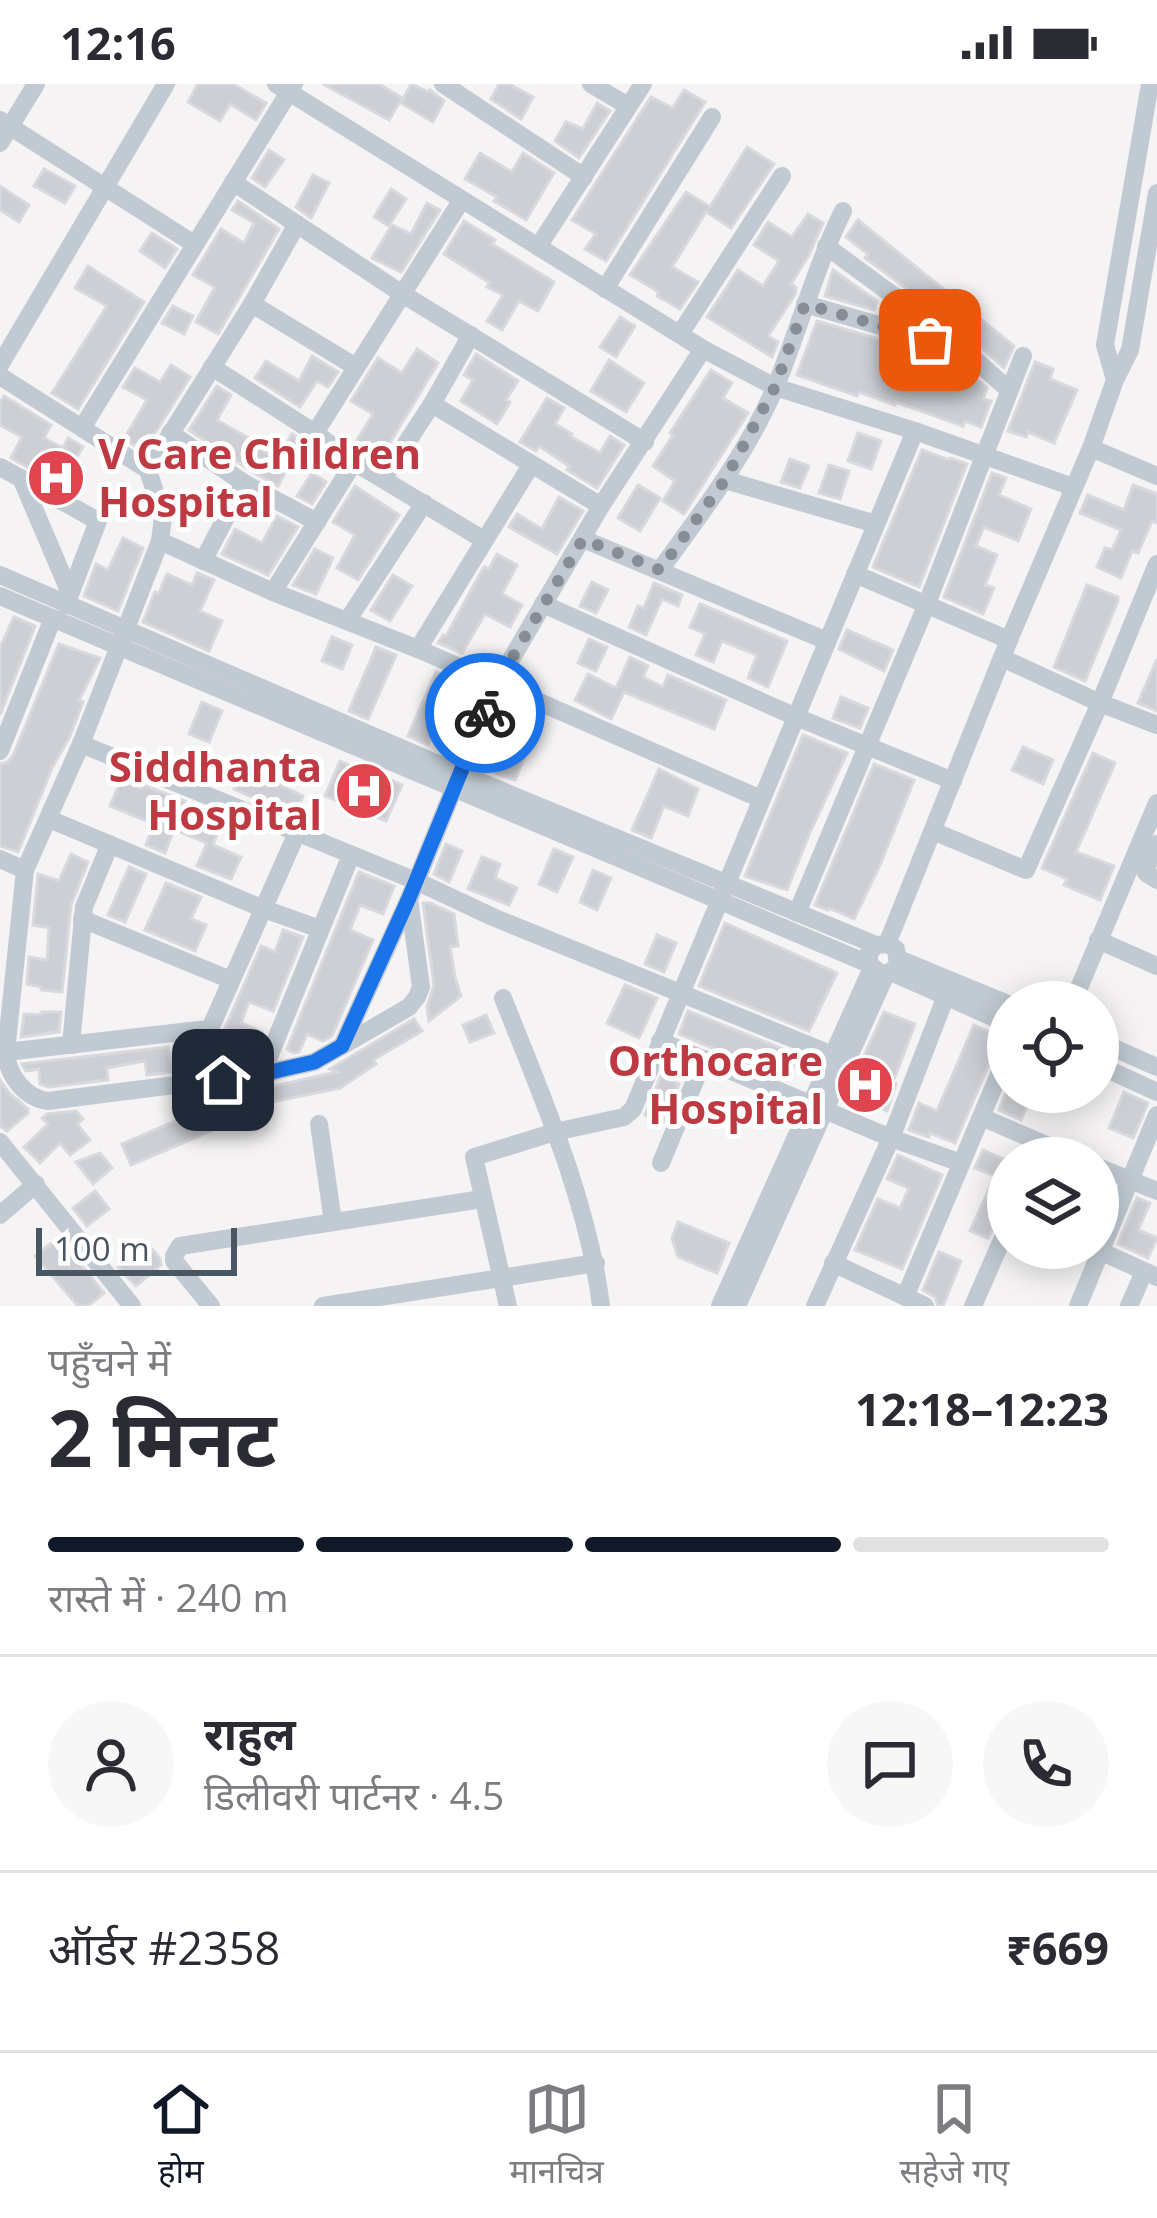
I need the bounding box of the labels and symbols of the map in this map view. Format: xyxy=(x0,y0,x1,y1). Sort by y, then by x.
pin xyxy=(879,289,981,391)
place label: V Care Children Hospital xyxy=(98,424,421,529)
hospital icon: V Care Children Hospital xyxy=(25,447,87,509)
courier xyxy=(425,653,545,773)
place label: Siddhanta Hospital xyxy=(109,737,322,842)
hospital icon: Siddhanta Hospital xyxy=(333,760,395,822)
pin xyxy=(172,1029,274,1131)
place label: Orthocare Hospital xyxy=(608,1031,823,1136)
hospital icon: Orthocare Hospital xyxy=(834,1054,896,1116)
scale bar xyxy=(36,1222,237,1275)

